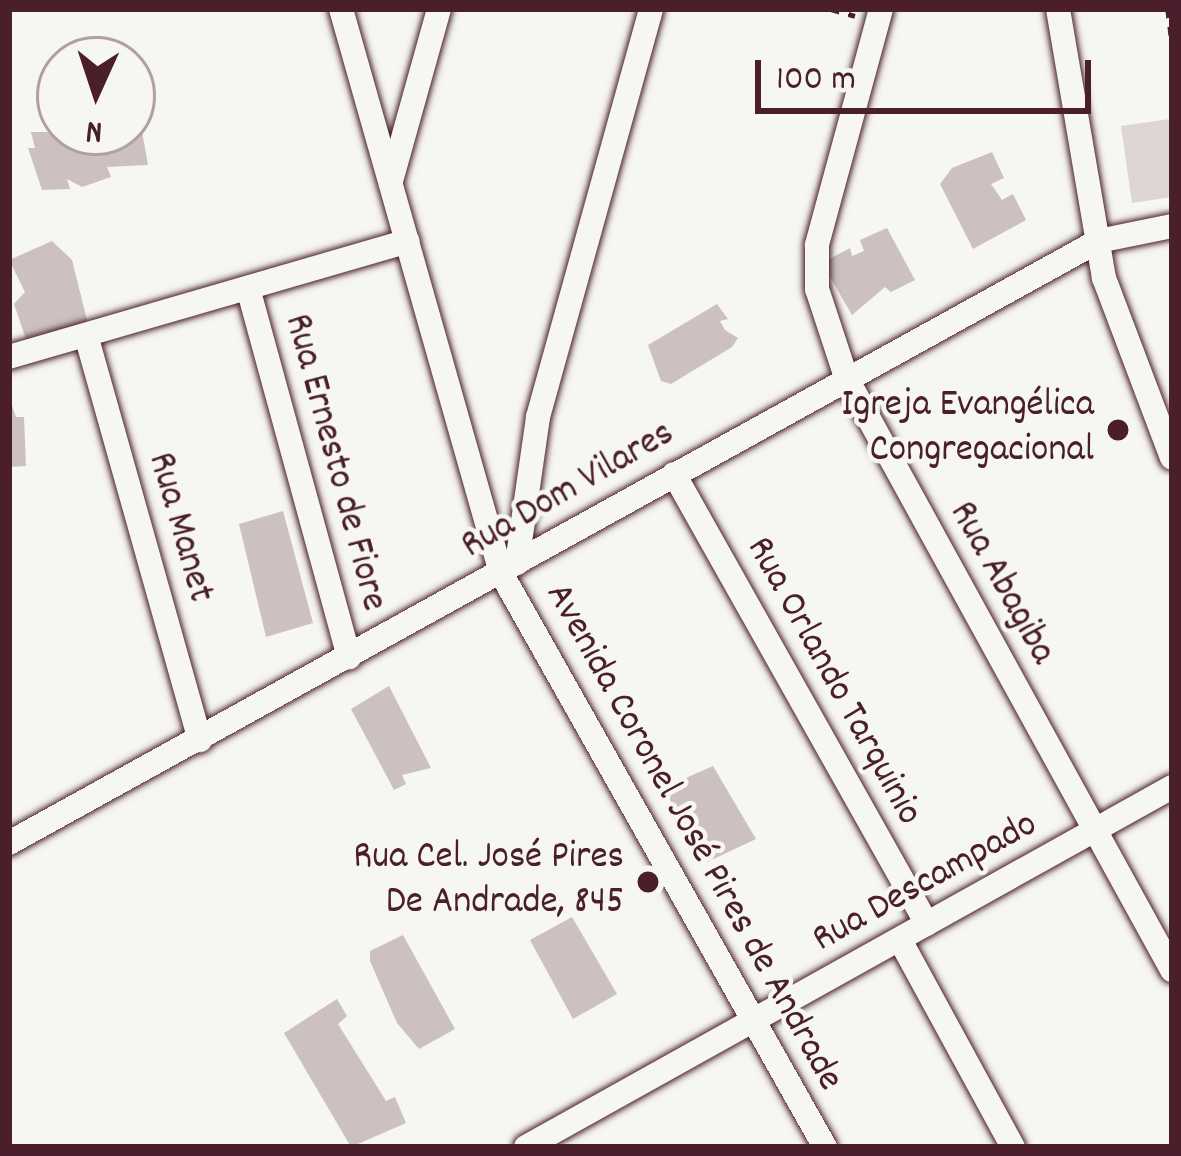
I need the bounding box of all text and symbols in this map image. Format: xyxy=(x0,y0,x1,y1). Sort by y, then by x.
north arrow xyxy=(36,36,156,156)
scale bar xyxy=(761,36,1097,110)
text: 100 m xyxy=(776,55,856,107)
text: N xyxy=(85,106,104,153)
street label: Rua Ernesto de Fiore xyxy=(271,309,395,617)
place label: Igreja Evangélica Congregacional xyxy=(841,385,1094,476)
street label: Rua Dom Vilares xyxy=(454,412,684,572)
marker: Igreja Evangélica Congregacional xyxy=(1105,417,1131,443)
street label: Rua Manet xyxy=(134,448,222,608)
street label: Rua Abagiba xyxy=(936,494,1064,674)
street label: Rua Orlando Tarquinio xyxy=(733,530,931,834)
street label: Avenida Coronel José Pires de Andrade xyxy=(533,576,851,1100)
street label: Rua Descampado xyxy=(806,803,1046,965)
place label: Rua Cel. José Pires De Andrade, 845 xyxy=(353,837,624,928)
marker: Rua Cel. José Pires De Andrade, 845 xyxy=(635,869,661,895)

